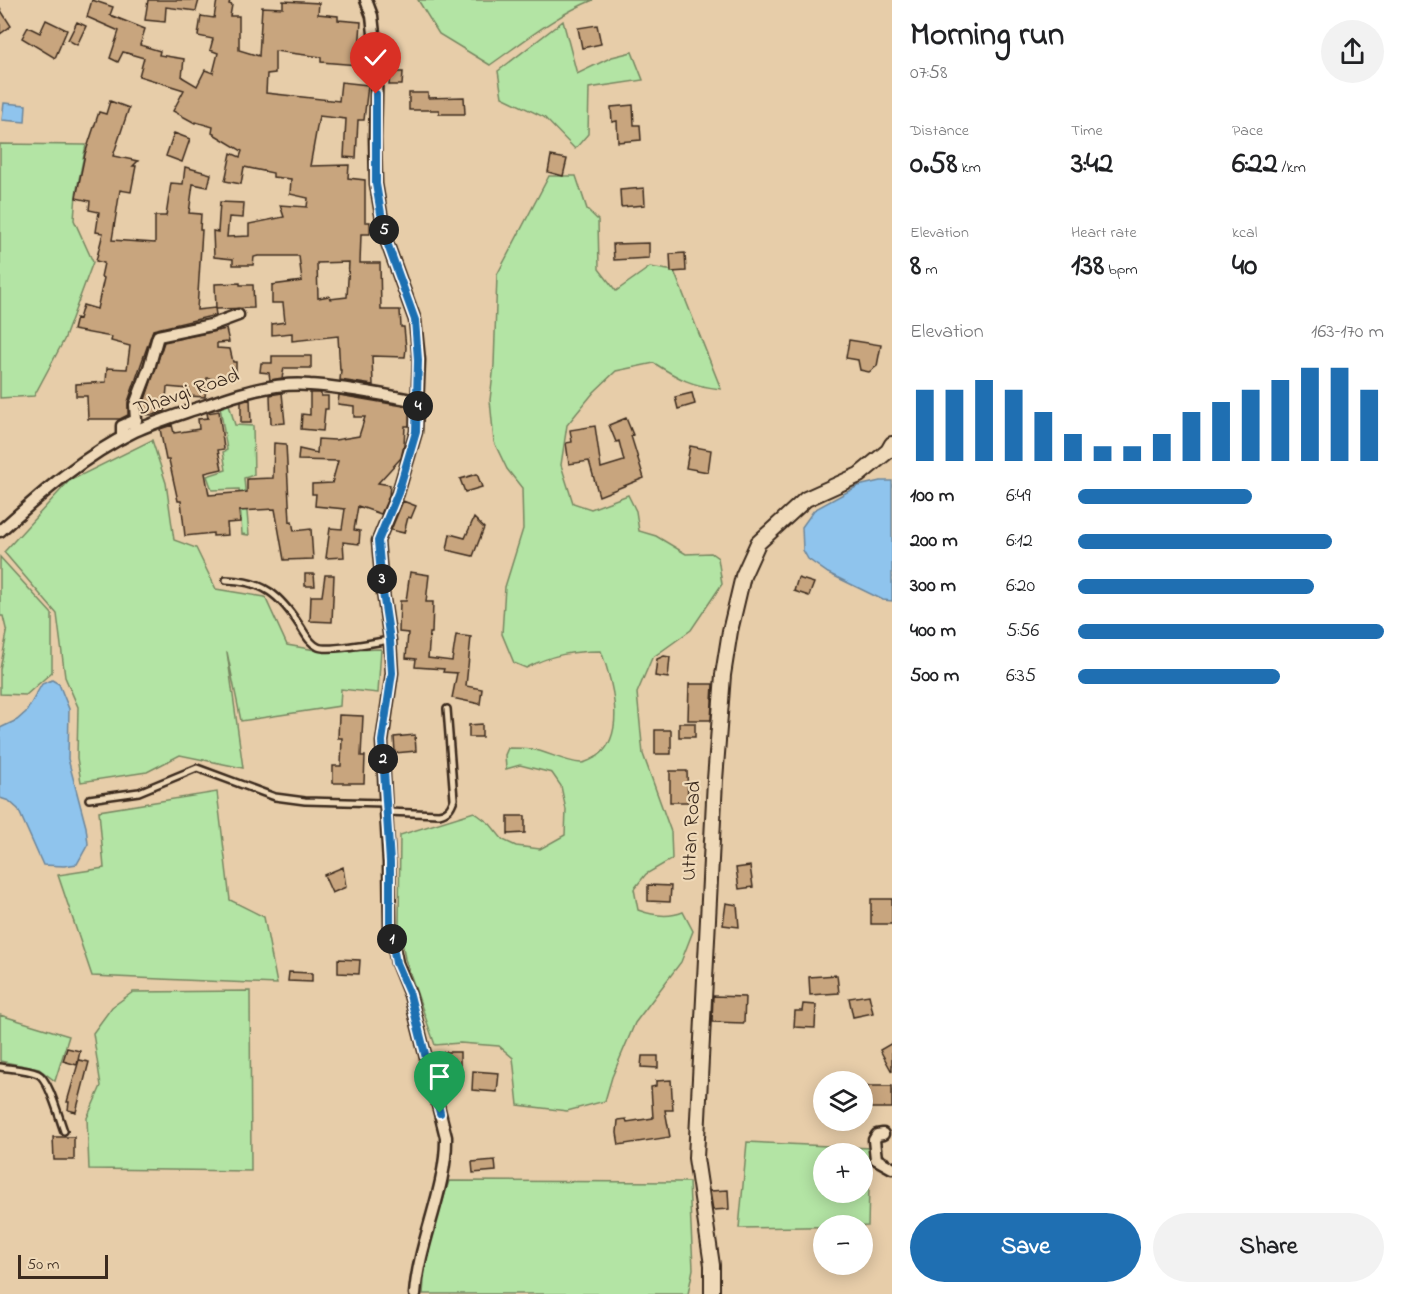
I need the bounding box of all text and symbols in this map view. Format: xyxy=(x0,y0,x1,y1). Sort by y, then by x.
text: Morning run xyxy=(910,12,1064,60)
button: share xyxy=(1321,20,1384,83)
pin xyxy=(350,32,401,94)
icon: check xyxy=(359,41,392,74)
text: 07:58 xyxy=(910,59,948,88)
text: Distance xyxy=(910,119,969,143)
text: Time xyxy=(1071,119,1103,143)
text: Pace xyxy=(1232,119,1263,143)
text: 0.58 xyxy=(910,143,958,187)
text: 3:42 xyxy=(1071,143,1113,187)
text: 6:22 xyxy=(1232,143,1278,187)
text: km xyxy=(958,156,981,180)
text: /km xyxy=(1278,156,1306,180)
pin: 5 xyxy=(369,215,399,245)
text: 5 xyxy=(379,218,389,242)
text: Elevation xyxy=(910,221,969,245)
text: Heart rate xyxy=(1071,221,1137,245)
text: kcal xyxy=(1232,221,1257,245)
text: 8 xyxy=(910,245,921,289)
text: 138 xyxy=(1071,245,1104,289)
text: 40 xyxy=(1232,245,1257,289)
text: m xyxy=(921,258,938,282)
text: bpm xyxy=(1104,258,1138,282)
text: Elevation xyxy=(910,318,984,347)
text: 163–170 m xyxy=(1311,318,1384,347)
street label: Dhavgi Road xyxy=(130,361,244,427)
pin: 4 xyxy=(403,391,433,421)
text: 4 xyxy=(415,394,421,418)
text: 100 m xyxy=(910,482,954,511)
text: 6:49 xyxy=(1006,482,1031,511)
text: 200 m xyxy=(910,527,958,556)
text: 6:12 xyxy=(1006,527,1033,556)
pin: 3 xyxy=(367,564,397,594)
text: 3 xyxy=(379,567,385,591)
text: 300 m xyxy=(910,572,956,601)
text: 6:20 xyxy=(1006,572,1035,601)
text: 400 m xyxy=(910,617,956,646)
text: 5:56 xyxy=(1006,617,1039,646)
text: 500 m xyxy=(910,662,959,691)
text: 6:35 xyxy=(1006,662,1036,691)
pin: 2 xyxy=(368,744,398,774)
text: 2 xyxy=(379,747,387,771)
street label: Uttan Road xyxy=(674,780,710,882)
pin: 1 xyxy=(377,924,407,954)
text: 1 xyxy=(389,927,395,951)
pin xyxy=(414,1051,465,1113)
icon: arrive xyxy=(423,1060,456,1093)
map controls xyxy=(813,1071,873,1275)
button: layers xyxy=(813,1071,873,1131)
button: + xyxy=(813,1143,873,1203)
button: Save xyxy=(910,1213,1141,1282)
button: Share xyxy=(1153,1213,1384,1282)
button: − xyxy=(813,1215,873,1275)
scale bar xyxy=(18,1252,108,1280)
text: 50 m xyxy=(27,1253,59,1277)

